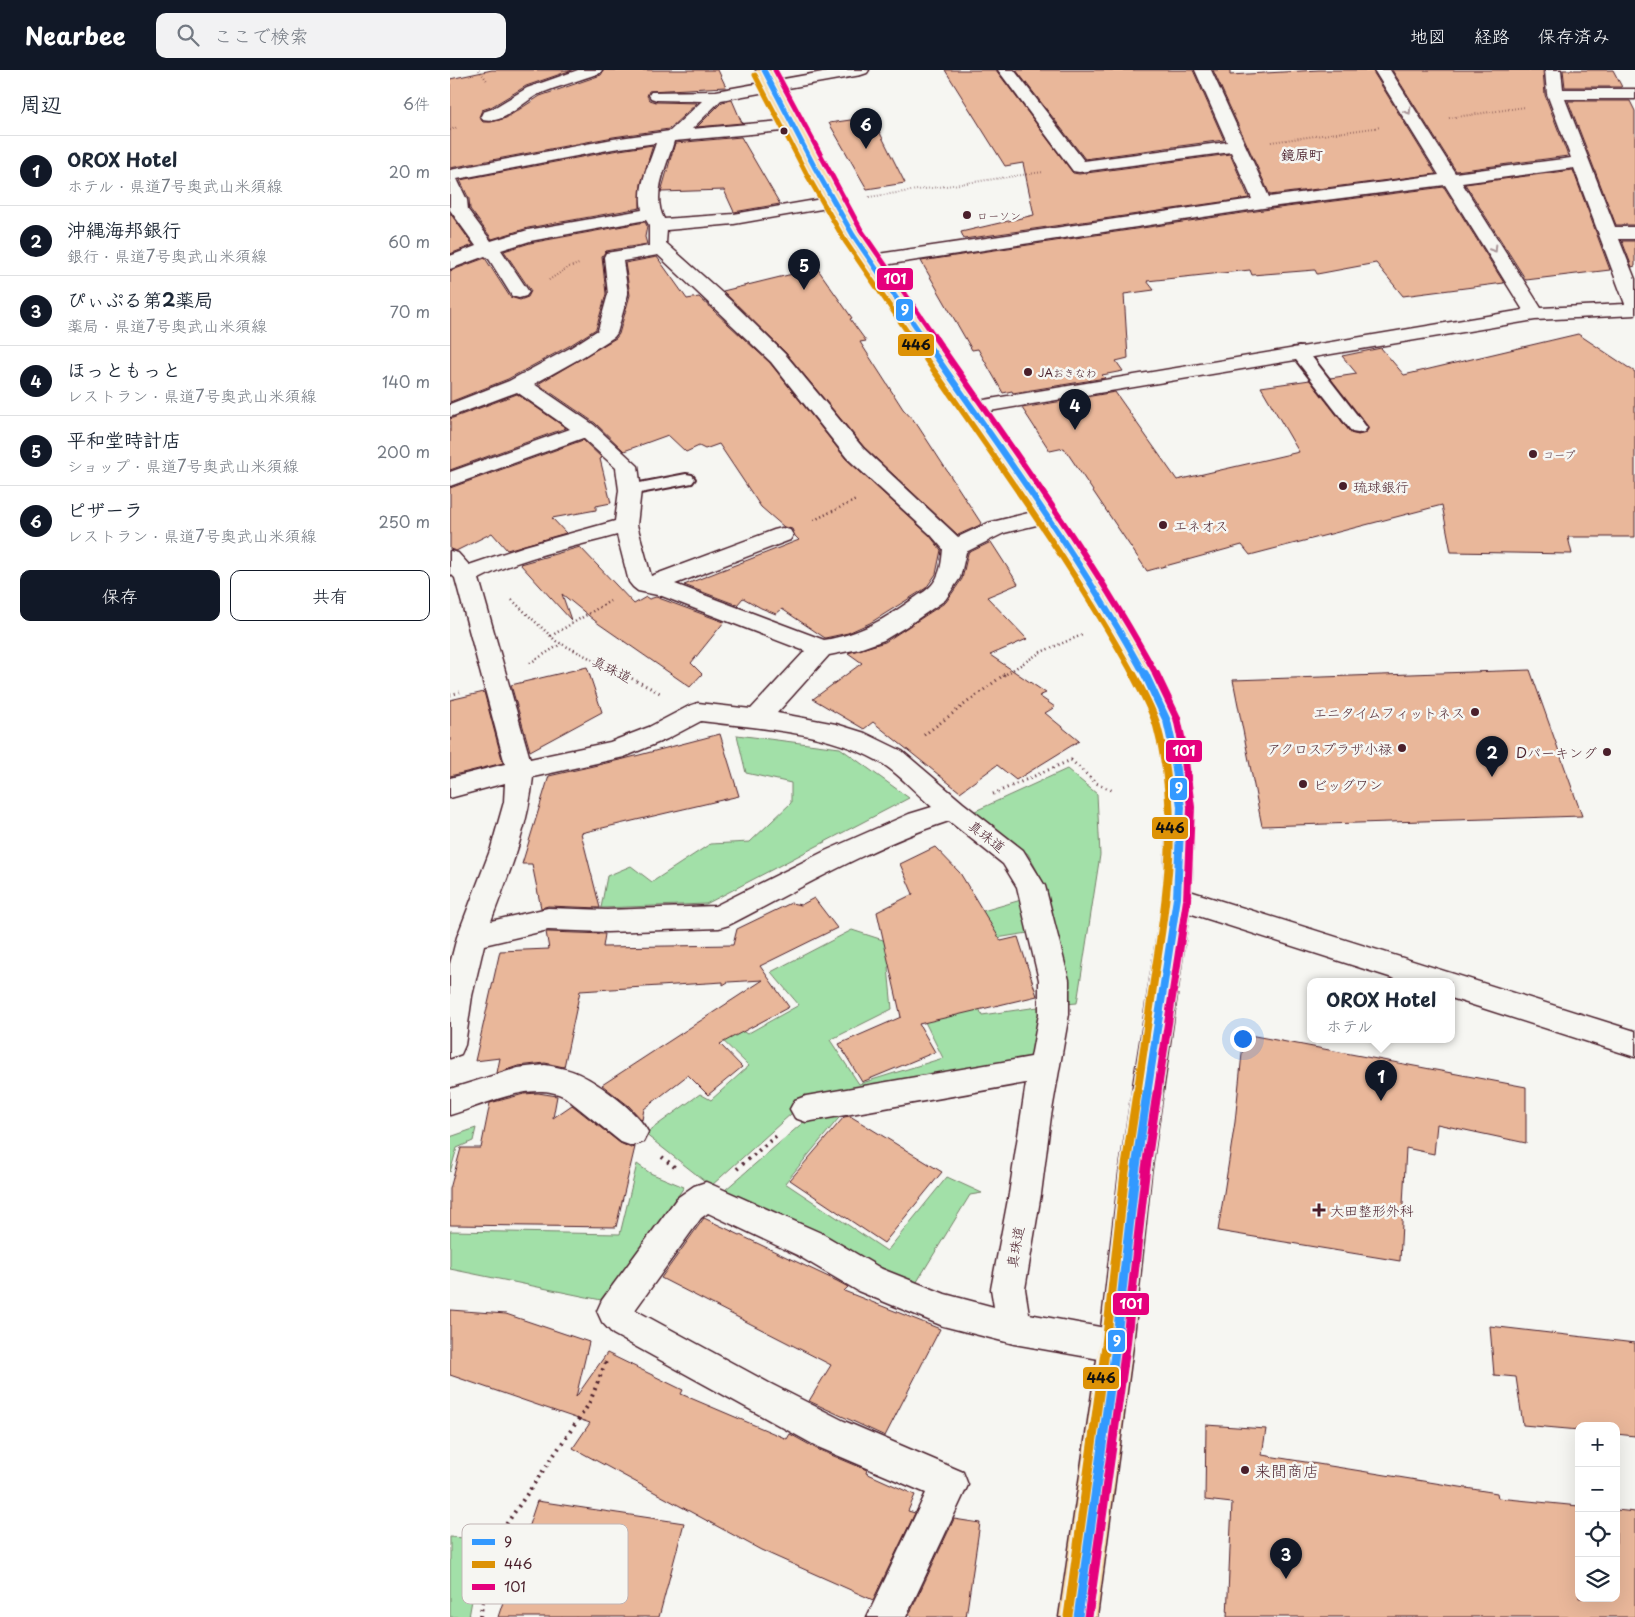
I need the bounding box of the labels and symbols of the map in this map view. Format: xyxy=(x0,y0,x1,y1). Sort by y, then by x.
one-way arrow xyxy=(1401,106,1411,115)
pin: 6 xyxy=(850,108,882,149)
unlabelled marker xyxy=(779,126,789,136)
district label: 鏡原町 xyxy=(1281,144,1323,165)
place label: ローソン xyxy=(977,207,1021,224)
marker: ローソン xyxy=(961,209,973,221)
one-way arrow xyxy=(1488,243,1497,252)
pin: 5 xyxy=(788,249,820,290)
line badge: 101 xyxy=(876,267,914,291)
text: 101 xyxy=(884,268,907,289)
line badge: 9 xyxy=(895,298,914,322)
text: 9 xyxy=(901,299,909,320)
line badge: 446 xyxy=(897,333,935,357)
text: 446 xyxy=(901,334,931,355)
place label: JAおきなわ xyxy=(1038,364,1097,381)
marker: JAおきなわ xyxy=(1022,366,1034,378)
pin: 4 xyxy=(1059,389,1091,430)
place label: コープ xyxy=(1543,446,1576,463)
marker: コープ xyxy=(1527,448,1539,460)
place label: 琉球銀行 xyxy=(1353,476,1409,497)
marker: 琉球銀行 xyxy=(1337,480,1349,492)
place label: エネオス xyxy=(1173,515,1228,536)
marker: エネオス xyxy=(1157,519,1169,531)
street label: 真珠道 xyxy=(589,650,635,688)
place label: エニタイムフィットネス xyxy=(1313,702,1465,723)
marker: エニタイムフィットネス xyxy=(1469,706,1481,718)
pin: 2 xyxy=(1476,736,1508,777)
place label: アクロスプラザ小禄 xyxy=(1267,738,1392,759)
line badge: 101 xyxy=(1165,739,1203,763)
text: 101 xyxy=(1173,740,1196,761)
marker: アクロスプラザ小禄 xyxy=(1396,742,1408,754)
place label: Dパーキング xyxy=(1516,742,1597,763)
marker: Dパーキング xyxy=(1601,746,1613,758)
place label: ビッグワン xyxy=(1313,774,1383,795)
line badge: 9 xyxy=(1169,777,1188,801)
text: 9 xyxy=(1175,777,1183,798)
marker: ビッグワン xyxy=(1297,778,1309,790)
street label: 真珠道 xyxy=(964,815,1010,857)
line badge: 446 xyxy=(1151,816,1189,840)
text: 446 xyxy=(1155,817,1185,838)
your location xyxy=(1230,1026,1256,1052)
pin: 1 xyxy=(1365,1060,1397,1101)
place label: 大田整形外科 xyxy=(1330,1200,1414,1221)
marker: 大田整形外科 xyxy=(1312,1203,1326,1217)
street label: 真珠道 xyxy=(1001,1224,1029,1270)
line badge: 101 xyxy=(1112,1292,1150,1316)
text: 101 xyxy=(1120,1293,1143,1314)
line badge: 9 xyxy=(1107,1329,1126,1353)
text: 9 xyxy=(1113,1330,1121,1351)
line badge: 446 xyxy=(1082,1366,1120,1390)
text: 446 xyxy=(1086,1367,1116,1388)
place label: 来間商店 xyxy=(1255,1458,1319,1482)
marker: 来間商店 xyxy=(1239,1464,1251,1476)
legend xyxy=(462,1524,628,1604)
text: 9 xyxy=(504,1531,512,1552)
pin: 3 xyxy=(1270,1538,1302,1579)
text: 446 xyxy=(504,1553,533,1574)
text: 101 xyxy=(504,1576,526,1597)

